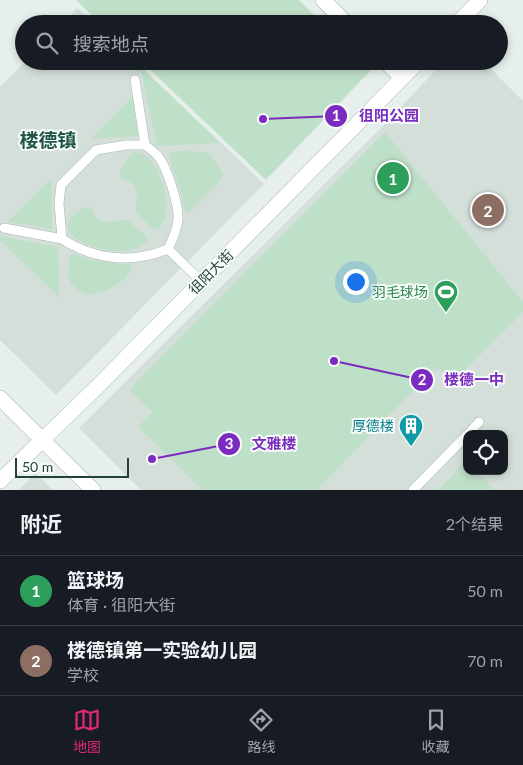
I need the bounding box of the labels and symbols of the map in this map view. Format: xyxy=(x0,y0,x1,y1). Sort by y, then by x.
callout: 徂阳公园 xyxy=(324,101,429,131)
text: 1 xyxy=(332,106,340,124)
text: 徂阳公园 xyxy=(359,106,419,124)
district label: 楼德镇 xyxy=(19,128,77,151)
pin: 1 xyxy=(377,159,409,197)
pin: 2 xyxy=(472,191,504,229)
street label: 徂阳大街 xyxy=(185,246,236,297)
your location xyxy=(343,269,369,295)
sports icon: 羽毛球场 xyxy=(433,279,459,313)
place label: 羽毛球场 xyxy=(372,283,428,300)
callout: 楼德一中 xyxy=(409,365,514,395)
text: 2 xyxy=(418,370,427,388)
text: 楼德一中 xyxy=(444,370,504,388)
building icon: 厚德楼 xyxy=(398,413,424,447)
place label: 厚德楼 xyxy=(352,417,394,434)
callout: 文雅楼 xyxy=(217,429,307,459)
text: 3 xyxy=(225,434,233,452)
text: 文雅楼 xyxy=(251,434,297,452)
scale bar xyxy=(15,455,129,478)

